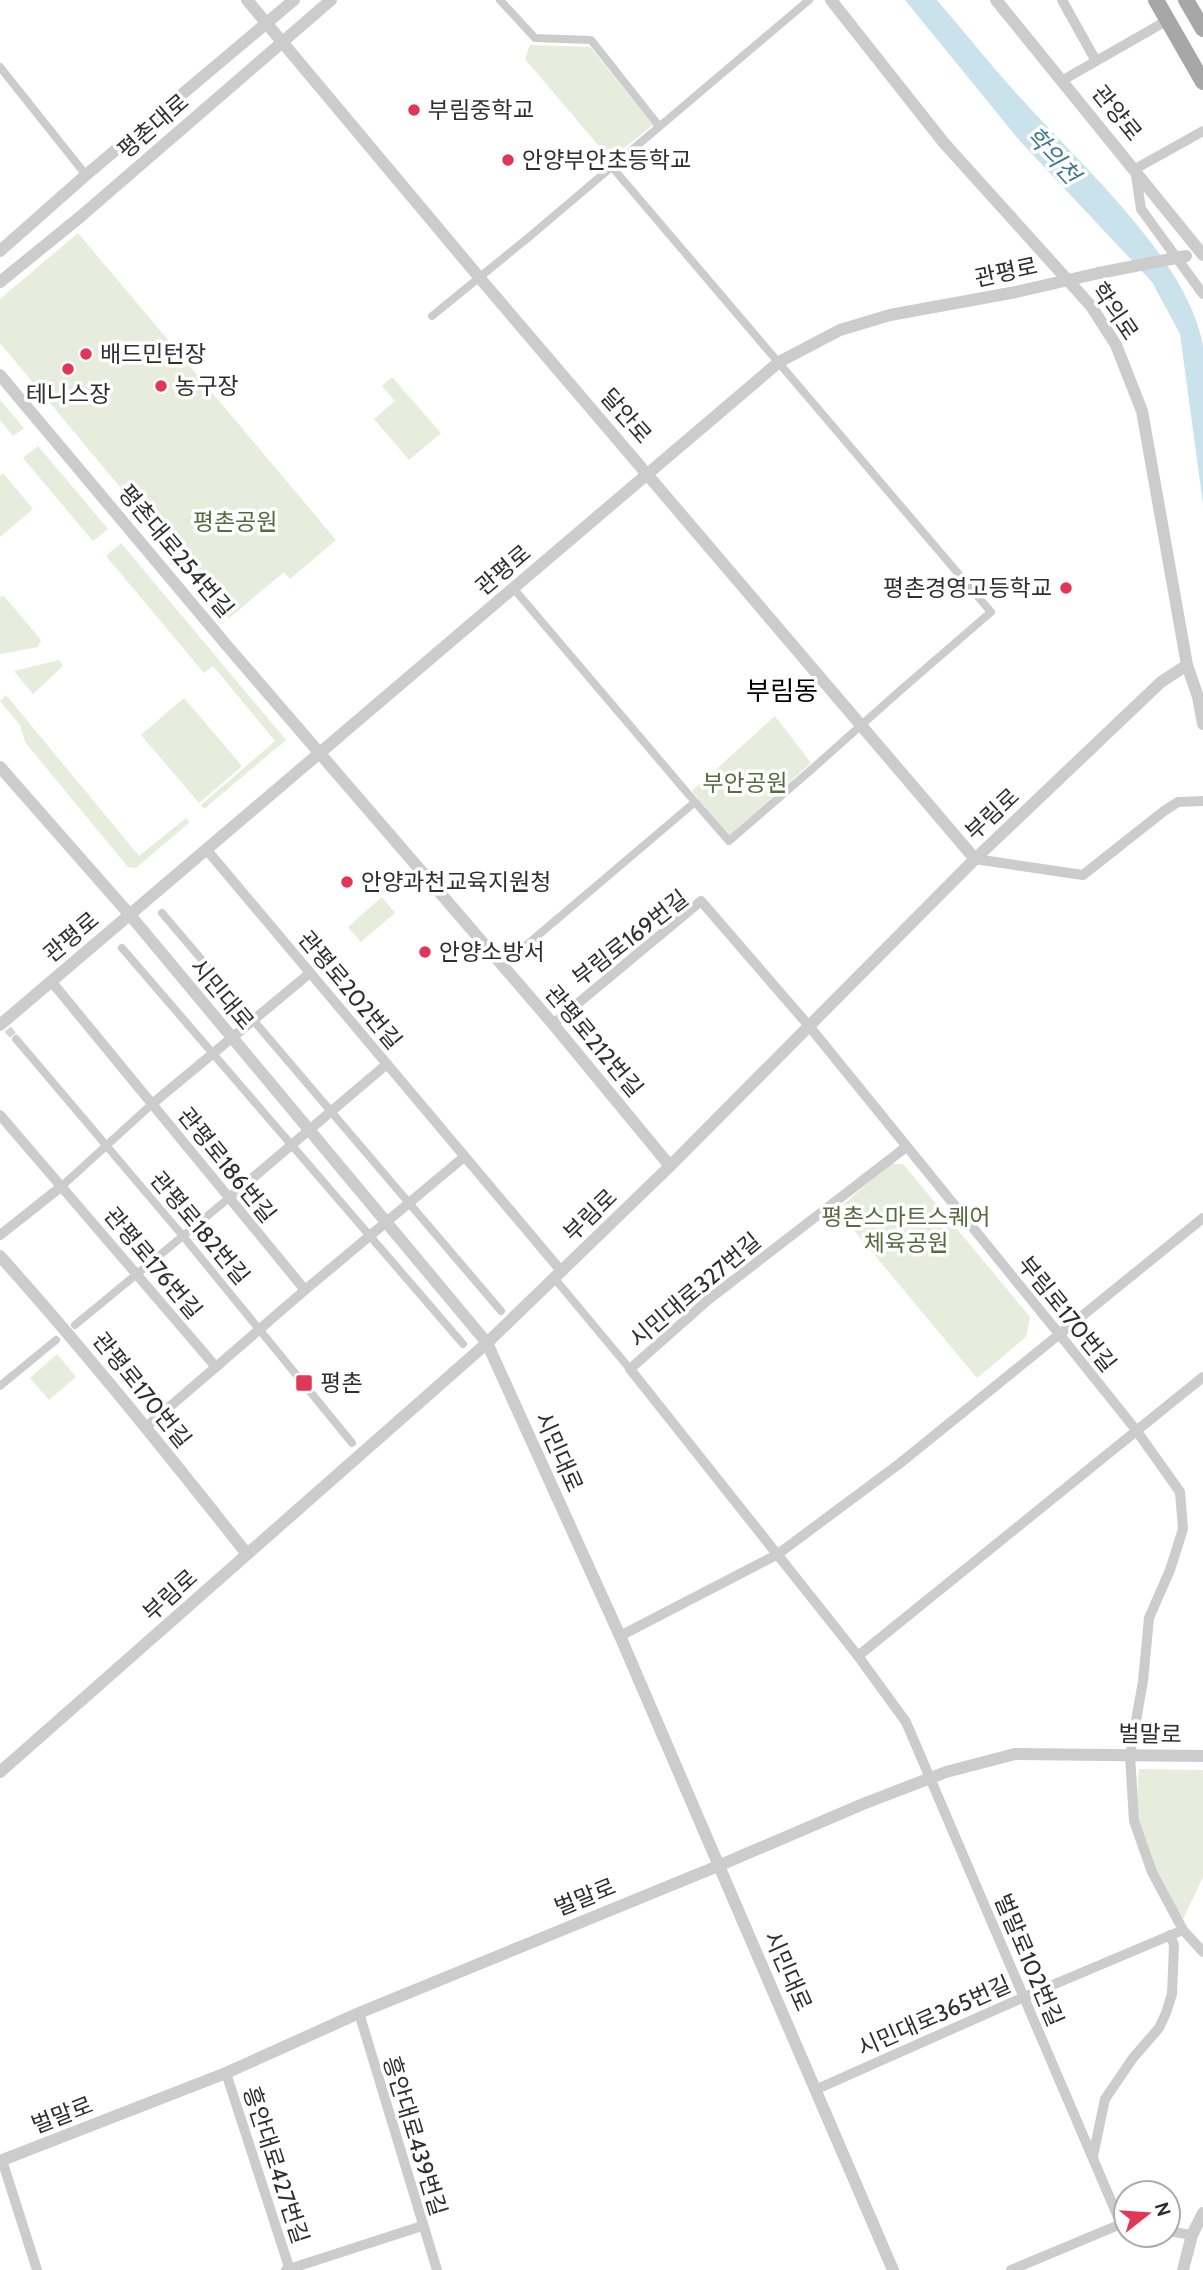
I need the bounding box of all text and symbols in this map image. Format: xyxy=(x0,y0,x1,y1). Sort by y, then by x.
street label: 관양로 xyxy=(1086,80,1148,146)
street label: 평촌대로 xyxy=(112,88,194,164)
place label: 부림중학교 xyxy=(428,96,534,124)
marker: 부림중학교 xyxy=(406,102,422,118)
water label: 학의천 xyxy=(1020,121,1088,191)
place label: 안양부안초등학교 xyxy=(522,146,691,174)
marker: 안양부안초등학교 xyxy=(500,152,516,168)
street label: 관평로 xyxy=(972,252,1040,292)
street label: 학의로 xyxy=(1086,277,1144,345)
place label: 배드민턴장 xyxy=(100,340,206,368)
marker: 배드민턴장 xyxy=(78,346,94,362)
marker: 테니스장 xyxy=(60,361,76,377)
place label: 농구장 xyxy=(175,372,238,400)
marker: 농구장 xyxy=(153,378,169,394)
place label: 테니스장 xyxy=(26,380,110,408)
street label: 달안로 xyxy=(595,383,657,449)
street label: 평촌대로254번길 xyxy=(112,479,240,623)
park label: 평촌공원 xyxy=(193,508,277,536)
street label: 관평로 xyxy=(470,539,536,601)
place label: 평촌경영고등학교 xyxy=(883,574,1052,602)
marker: 평촌경영고등학교 xyxy=(1058,580,1074,596)
district label: 부림동 xyxy=(746,675,818,707)
park label: 부안공원 xyxy=(703,769,787,797)
street label: 부림로 xyxy=(959,782,1025,846)
place label: 안양과천교육지원청 xyxy=(361,868,551,896)
marker: 안양과천교육지원청 xyxy=(339,874,355,890)
street label: 부림로169번길 xyxy=(566,884,694,992)
street label: 관평로 xyxy=(38,906,104,968)
street label: 관평로202번길 xyxy=(292,925,408,1055)
place label: 안양소방서 xyxy=(439,938,545,966)
marker: 안양소방서 xyxy=(417,944,433,960)
street label: 시민대로 xyxy=(184,953,260,1035)
street label: 관평로212번길 xyxy=(539,979,649,1103)
street label: 관평로186번길 xyxy=(172,1102,282,1228)
street label: 관평로182번길 xyxy=(145,1166,255,1290)
street label: 부림로 xyxy=(557,1183,623,1247)
street label: 관평로176번길 xyxy=(98,1201,208,1325)
park label: 평촌스마트스퀘어 체육공원 xyxy=(821,1203,991,1257)
street label: 시민대로327번길 xyxy=(624,1227,766,1353)
street label: 부림로170번길 xyxy=(1012,1251,1122,1377)
street label: 관평로170번길 xyxy=(87,1327,197,1453)
place label: 평촌 xyxy=(320,1369,362,1397)
marker: 평촌 xyxy=(294,1373,314,1393)
street label: 시민대로 xyxy=(529,1408,589,1496)
street label: 부림로 xyxy=(137,1563,203,1627)
street label: 벌말로 xyxy=(1118,1719,1182,1749)
street label: 벌말로 xyxy=(550,1872,620,1922)
street label: 벌말로102번길 xyxy=(988,1889,1070,2031)
street label: 시민대로 xyxy=(758,1927,818,2015)
street label: 시민대로365번길 xyxy=(853,1970,1015,2062)
street label: 흥안대로439번길 xyxy=(377,2053,453,2219)
street label: 흥안대로427번길 xyxy=(237,2083,315,2247)
street label: 벌말로 xyxy=(27,2091,97,2139)
north arrow xyxy=(1112,2179,1182,2249)
text: N xyxy=(1150,2199,1176,2219)

